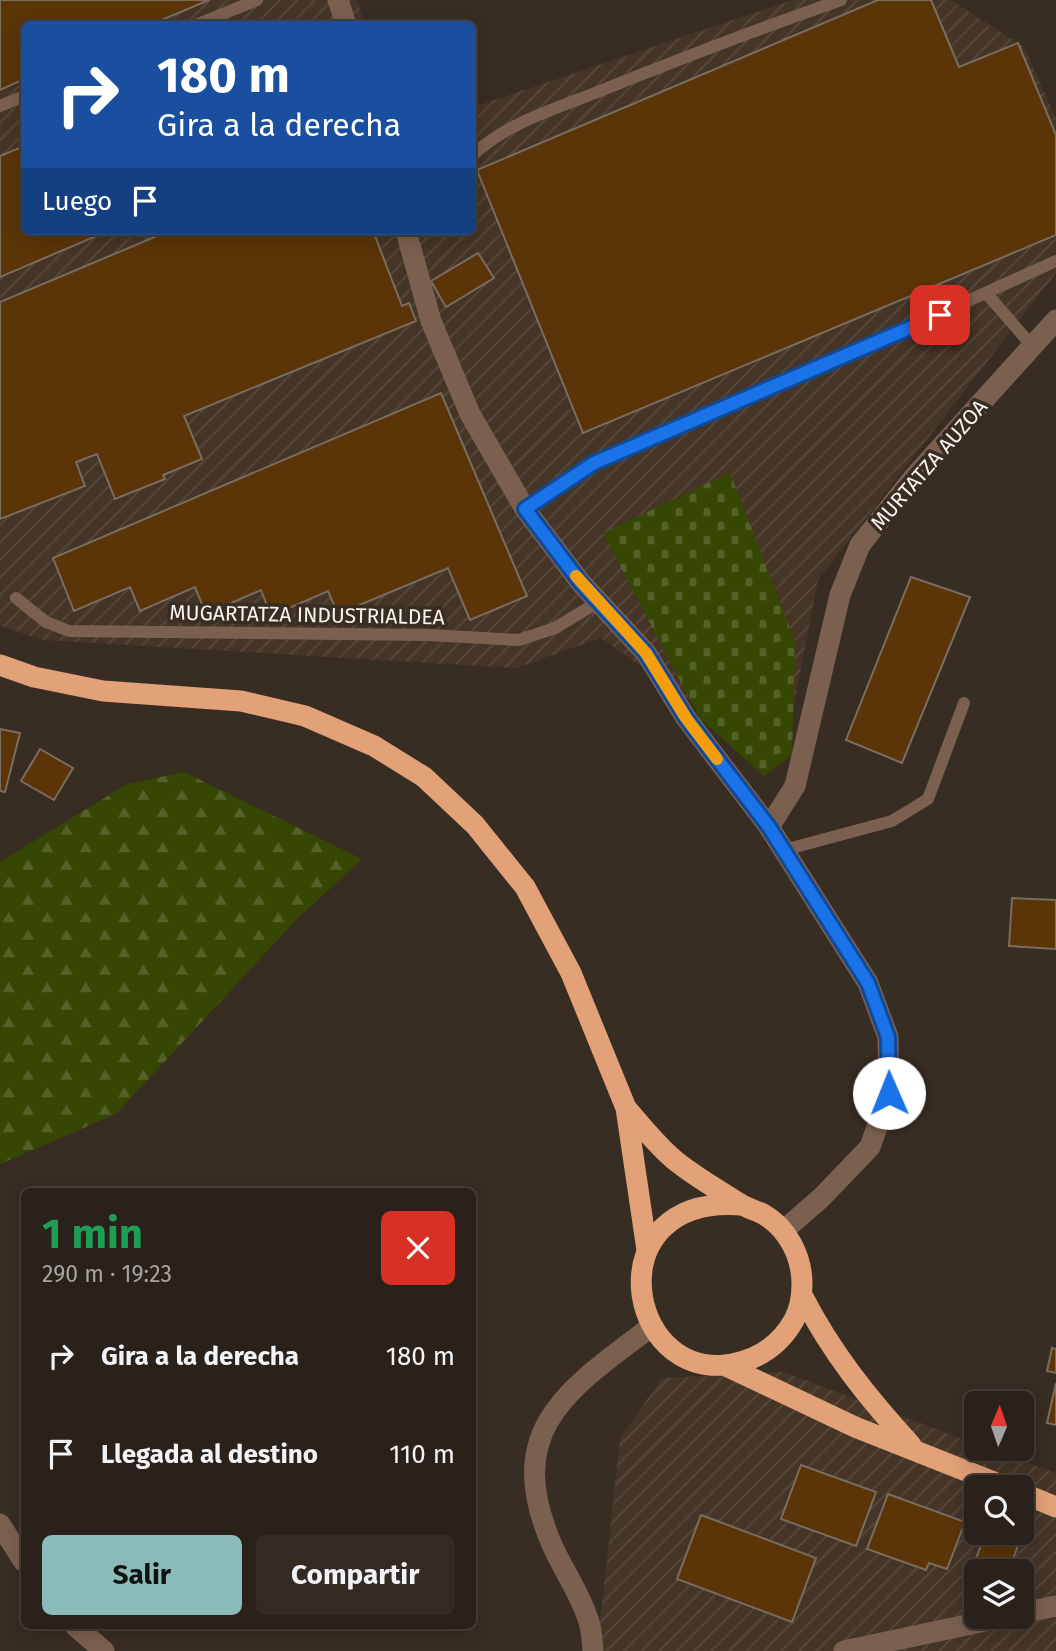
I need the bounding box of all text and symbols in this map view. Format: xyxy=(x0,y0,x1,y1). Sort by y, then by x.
text: 180 m xyxy=(157,46,290,105)
icon: right xyxy=(42,49,133,140)
text: Gira a la derecha xyxy=(157,106,401,144)
icon: arrive xyxy=(126,182,164,220)
text: Luego xyxy=(42,186,112,217)
pin xyxy=(910,285,970,345)
icon: arrive xyxy=(921,296,959,334)
street label: MURTATZA AUZOA xyxy=(865,394,993,536)
street label: MUGARTATZA INDUSTRIALDEA xyxy=(169,600,445,630)
position arrow xyxy=(852,1056,926,1130)
text: 1 min xyxy=(42,1209,143,1259)
button: close xyxy=(381,1211,455,1285)
text: 290 m · 19:23 xyxy=(42,1260,172,1288)
icon: right xyxy=(42,1337,80,1375)
text: Gira a la derecha xyxy=(101,1341,299,1372)
text: 180 m xyxy=(386,1341,455,1372)
north arrow xyxy=(964,1391,1034,1461)
map controls xyxy=(964,1391,1034,1629)
icon: arrive xyxy=(42,1435,80,1473)
text: Llegada al destino xyxy=(101,1439,318,1470)
text: 110 m xyxy=(389,1439,455,1470)
button: search xyxy=(964,1475,1034,1545)
button: Salir xyxy=(42,1535,242,1615)
button: Compartir xyxy=(256,1535,455,1615)
button: layers xyxy=(964,1559,1034,1629)

